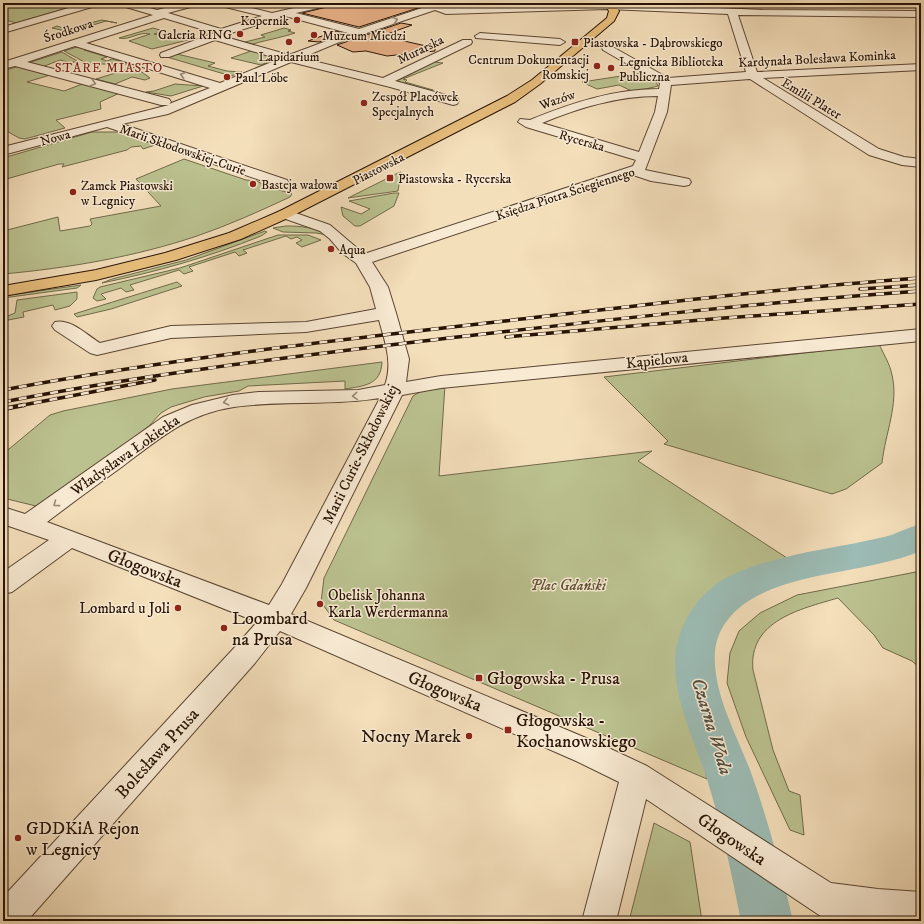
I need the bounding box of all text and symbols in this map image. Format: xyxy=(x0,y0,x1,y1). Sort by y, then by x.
place label: Kopernik xyxy=(240,13,290,29)
street label: Środkowa xyxy=(41,14,95,46)
marker: Kopernik xyxy=(292,15,302,25)
one-way arrow xyxy=(392,16,399,25)
place label: Galeria RING xyxy=(158,27,232,43)
place label: Muzeum Miedzi xyxy=(322,28,406,44)
marker: Galeria RING xyxy=(235,29,245,39)
marker: Muzeum Miedzi xyxy=(309,30,319,40)
street label: Murarska xyxy=(395,32,447,68)
place label: Piastowska - Dąbrowskiego xyxy=(583,35,723,51)
marker: Lapidarium xyxy=(284,37,294,47)
marker: Piastowska - Dąbrowskiego xyxy=(570,37,580,47)
street label: Kardynała Bolesława Kominka xyxy=(738,47,897,71)
place label: Lapidarium xyxy=(259,49,320,65)
place label: Centrum Dokumentacji Romskiej xyxy=(468,52,589,84)
place label: Legnicka Biblioteka Publiczna xyxy=(619,54,724,85)
district label: STARE MIASTO xyxy=(55,60,163,76)
marker: Centrum Dokumentacji Romskiej xyxy=(592,61,602,71)
marker: Legnicka Biblioteka Publiczna xyxy=(606,63,616,73)
place label: Paul Löbe xyxy=(235,70,288,86)
one-way arrow xyxy=(179,72,186,80)
marker: Paul Löbe xyxy=(222,72,232,82)
street label: Emilii Plater xyxy=(779,75,844,123)
one-way arrow xyxy=(89,78,96,87)
street label: Wazów xyxy=(536,86,578,114)
place label: Zespół Placówek Specjalnych xyxy=(372,89,459,121)
marker: Zespół Placówek Specjalnych xyxy=(359,98,369,108)
street label: Marii Skłodowskiej-Curie xyxy=(117,121,248,180)
street label: Nowa xyxy=(38,126,73,150)
street label: Rycerska xyxy=(557,127,607,155)
street label: Piastowska xyxy=(350,149,407,189)
street label: Księdza Piotra Ściegiennego xyxy=(494,163,637,224)
place label: Piastowska - Rycerska xyxy=(398,171,512,187)
marker: Piastowska - Rycerska xyxy=(385,173,395,183)
place label: Basteja wałowa xyxy=(261,177,338,194)
place label: Zamek Piastowski w Legnicy xyxy=(80,178,173,209)
marker: Basteja wałowa xyxy=(248,179,258,189)
marker: Zamek Piastowski w Legnicy xyxy=(68,187,78,197)
place label: Aqua xyxy=(339,242,366,258)
marker: Aqua xyxy=(326,244,336,254)
street label: Kąpielowa xyxy=(625,348,690,373)
street label: Marii Curie-Skłodowskiej xyxy=(318,381,403,527)
one-way arrow xyxy=(352,391,358,400)
one-way arrow xyxy=(223,398,229,406)
street label: Władysława Łokietka xyxy=(66,410,184,501)
one-way arrow xyxy=(53,499,60,507)
street label: Głogowska xyxy=(104,545,185,593)
park label: Plac Gdański xyxy=(530,576,607,595)
place label: Obelisk Johanna Karla Werdermanna xyxy=(328,586,449,622)
place label: Lombard u Joli xyxy=(79,599,170,618)
marker: Obelisk Johanna Karla Werdermanna xyxy=(315,599,325,609)
marker: Lombard u Joli xyxy=(173,603,183,613)
place label: Loombard na Prusa xyxy=(232,608,308,651)
marker: Loombard na Prusa xyxy=(219,623,229,633)
street label: Głogowska xyxy=(404,667,485,717)
place label: Głogowska - Prusa xyxy=(487,668,620,690)
marker: Głogowska - Prusa xyxy=(474,673,484,683)
water label: Czarna Woda xyxy=(686,675,737,778)
street label: Bolesława Prusa xyxy=(111,704,204,804)
place label: Głogowska - Kochanowskiego xyxy=(516,710,636,753)
marker: Głogowska - Kochanowskiego xyxy=(503,725,513,735)
place label: Nocny Marek xyxy=(361,726,461,748)
marker: Nocny Marek xyxy=(464,731,474,741)
street label: Głogowska xyxy=(693,809,770,871)
place label: GDDKiA Rejon w Legnicy xyxy=(25,818,140,861)
marker: GDDKiA Rejon w Legnicy xyxy=(13,833,23,843)

